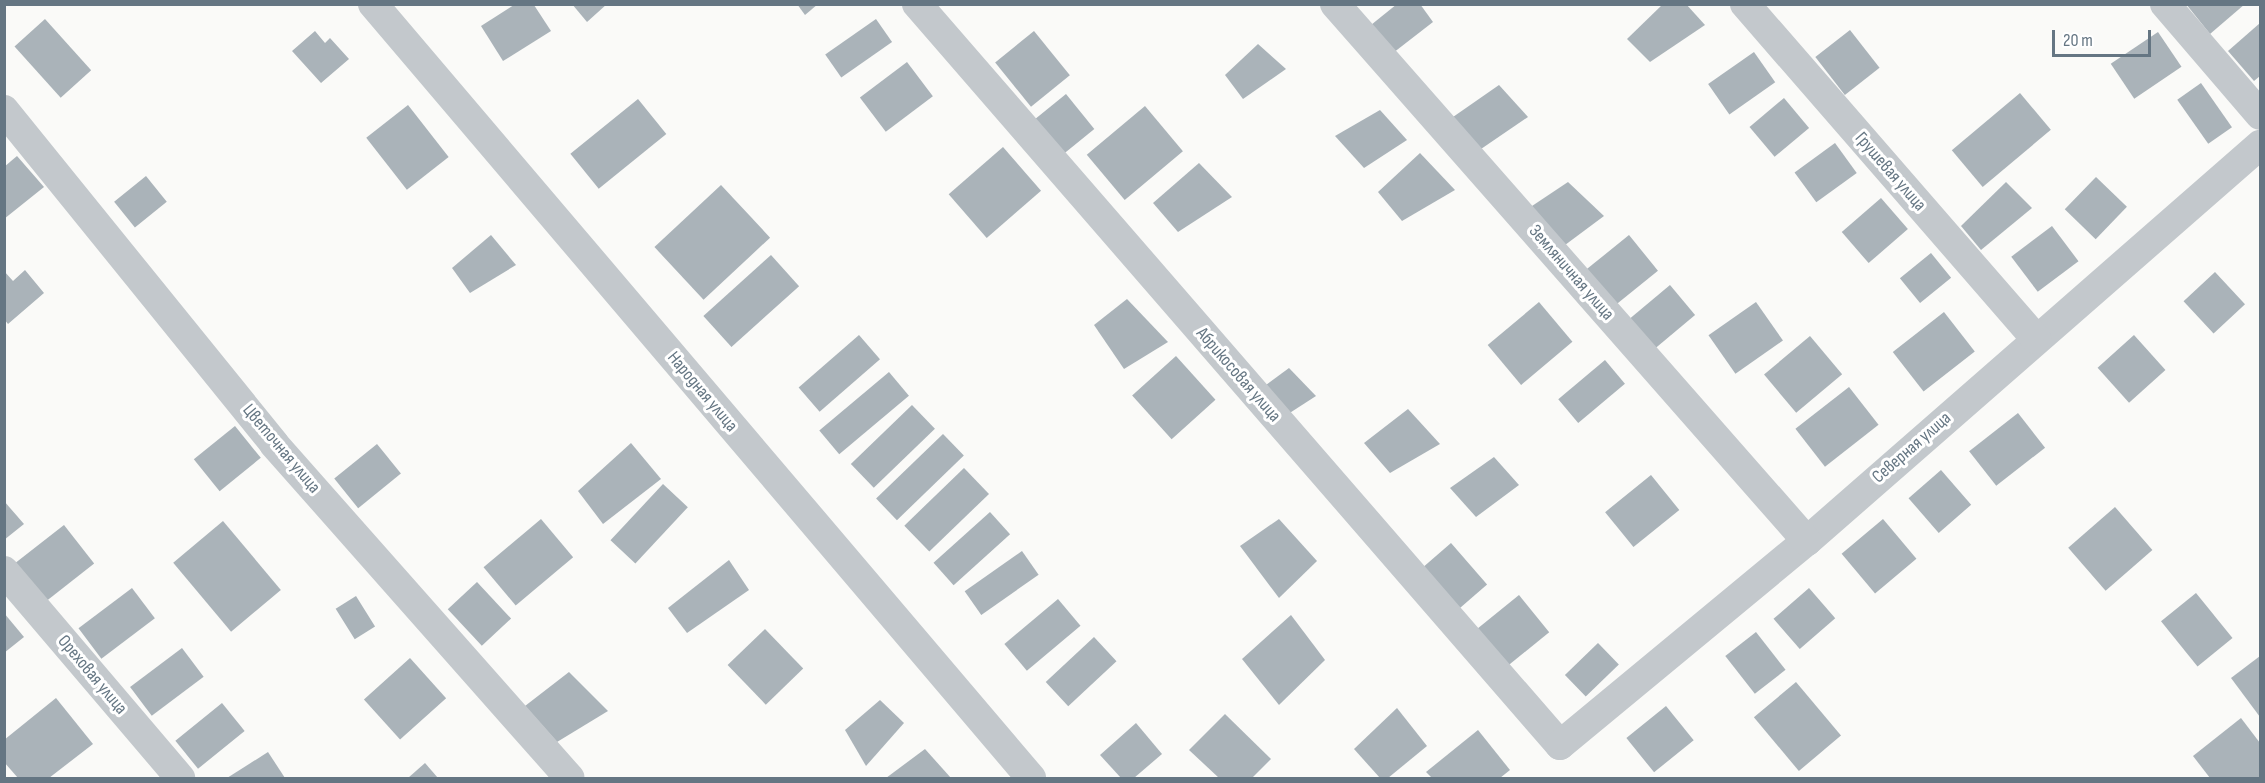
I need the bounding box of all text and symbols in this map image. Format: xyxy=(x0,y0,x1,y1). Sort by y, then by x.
scale bar xyxy=(2055,18,2154,56)
text: 20 m xyxy=(2063,30,2093,51)
street label: Грушевая улица xyxy=(1850,128,1930,216)
street label: Земляничная улица xyxy=(1524,221,1618,325)
street label: Абрикосовая улица xyxy=(1191,323,1285,427)
street label: Народная улица xyxy=(662,348,742,436)
street label: Цветочная улица xyxy=(238,400,324,498)
street label: Северная улица xyxy=(1868,408,1956,488)
street label: Ореховая улица xyxy=(53,631,131,719)

